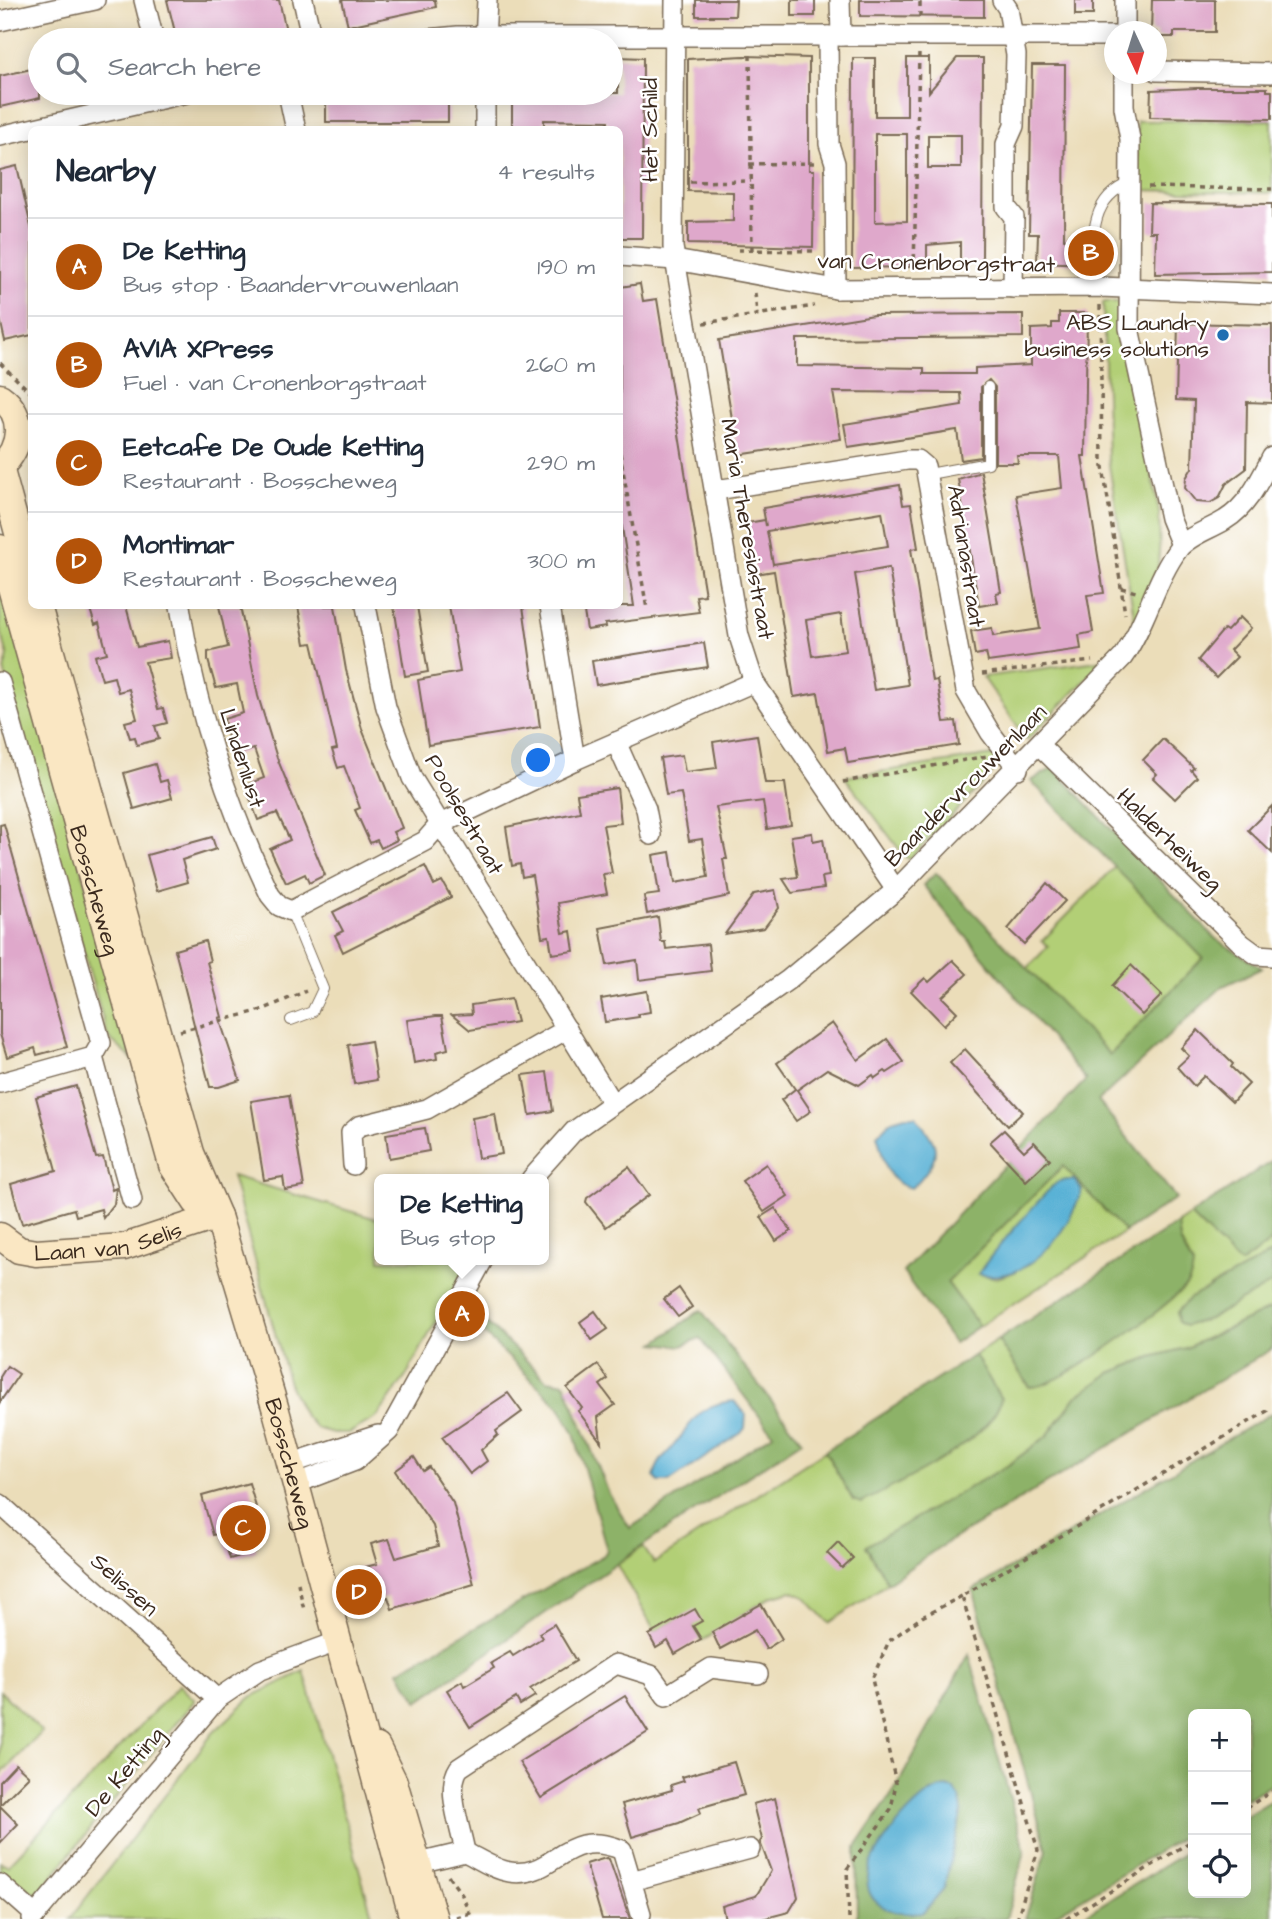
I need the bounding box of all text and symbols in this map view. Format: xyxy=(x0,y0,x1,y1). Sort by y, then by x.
north arrow xyxy=(1104,21,1167,84)
search box xyxy=(28,28,623,105)
icon: search xyxy=(52,48,90,86)
text: Search here xyxy=(108,49,261,85)
street label: Het Schild xyxy=(634,78,666,182)
text: Nearby xyxy=(56,151,156,193)
text: 4 results xyxy=(497,156,595,188)
pin: B xyxy=(1068,227,1114,279)
text: De Ketting xyxy=(123,233,246,269)
street label: van Cronenborgstraat xyxy=(817,245,1056,282)
text: A xyxy=(72,251,86,283)
text: 190 m xyxy=(537,251,595,283)
text: Bus stop · Baandervrouwenlaan xyxy=(123,269,459,301)
place label: ABS Laundry business solutions xyxy=(1025,307,1209,365)
marker: ABS Laundry business solutions xyxy=(1215,327,1231,343)
text: AVIA XPress xyxy=(123,331,274,367)
text: B xyxy=(71,349,87,381)
text: 260 m xyxy=(526,349,595,381)
text: Fuel · van Cronenborgstraat xyxy=(123,367,427,399)
street label: Maria Theresiastraat xyxy=(712,416,782,643)
text: Eetcafe De Oude Ketting xyxy=(123,429,424,465)
text: C xyxy=(71,447,87,479)
text: 290 m xyxy=(527,447,595,479)
text: Restaurant · Bosscheweg xyxy=(123,465,397,497)
street label: Adrianastraat xyxy=(939,483,993,630)
text: Montimar xyxy=(123,527,234,563)
text: D xyxy=(72,545,86,577)
text: 300 m xyxy=(527,545,595,577)
text: Restaurant · Bosscheweg xyxy=(123,563,397,595)
street label: Baandervrouwenlaan xyxy=(877,697,1054,874)
street label: Lindenlust xyxy=(211,704,273,813)
your location xyxy=(521,743,555,777)
street label: Poolsestraat xyxy=(417,748,512,881)
street label: Halderheiweg xyxy=(1108,781,1230,899)
street label: Bosscheweg xyxy=(61,822,128,959)
popup xyxy=(374,1174,549,1265)
text: De Ketting xyxy=(400,1186,523,1222)
street label: Laan van Selis xyxy=(33,1214,186,1270)
text: Bus stop xyxy=(400,1222,496,1254)
pin: A xyxy=(439,1288,485,1340)
street label: Bosscheweg xyxy=(256,1394,322,1533)
pin: C xyxy=(220,1502,266,1554)
street label: Selissen xyxy=(83,1546,165,1624)
pin: D xyxy=(336,1566,382,1618)
map controls xyxy=(1188,1709,1251,1898)
button: + xyxy=(1188,1709,1251,1772)
street label: De Ketting xyxy=(78,1720,173,1824)
button: − xyxy=(1188,1772,1251,1835)
button: locate xyxy=(1188,1835,1251,1898)

